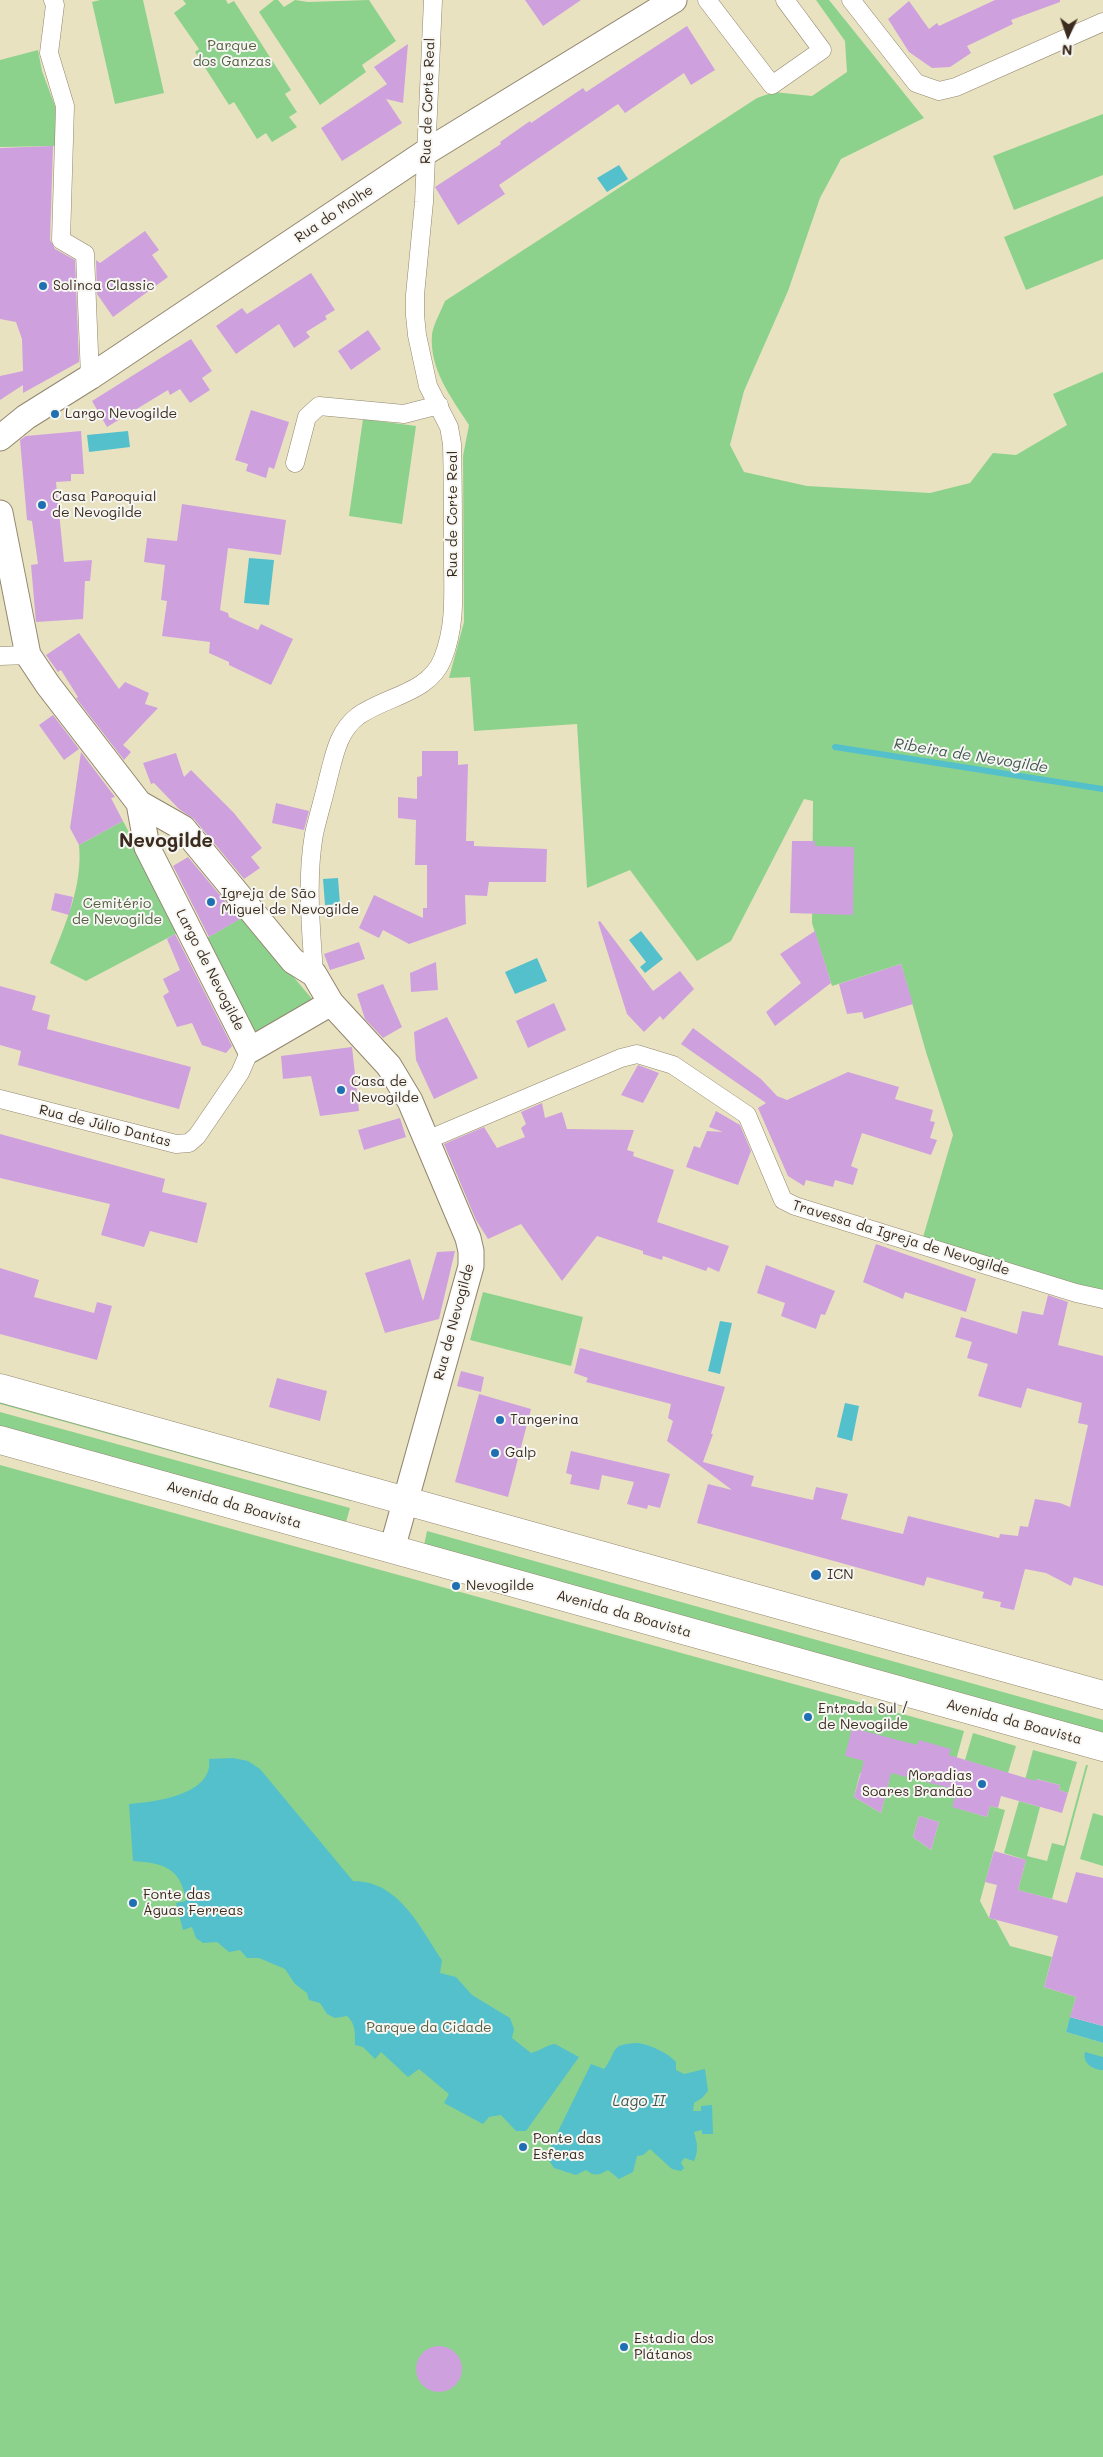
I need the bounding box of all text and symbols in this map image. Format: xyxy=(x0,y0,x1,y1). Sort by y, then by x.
north arrow xyxy=(1043,10,1093,60)
park label: Parque dos Ganzas xyxy=(193,38,271,70)
street label: Rua de Corte Real xyxy=(417,38,439,164)
text: N xyxy=(1061,41,1073,60)
street label: Rua do Molhe xyxy=(292,182,376,246)
place label: Solinca Classic xyxy=(53,278,155,294)
marker: Solinca Classic xyxy=(37,280,49,292)
place label: Largo Nevogilde xyxy=(65,406,177,422)
marker: Largo Nevogilde xyxy=(49,408,61,420)
street label: Rua de Corte Real xyxy=(445,451,461,577)
place label: Casa Paroquial de Nevogilde xyxy=(52,489,156,522)
marker: Casa Paroquial de Nevogilde xyxy=(36,499,48,511)
water label: Ribeira de Nevogilde xyxy=(893,735,1049,777)
district label: Nevogilde xyxy=(119,830,213,852)
place label: Igreja de São Miguel de Nevogilde xyxy=(221,886,359,919)
park label: Cemitério de Nevogilde xyxy=(72,896,162,929)
marker: Igreja de São Miguel de Nevogilde xyxy=(205,896,217,908)
street label: Largo de Nevogilde xyxy=(172,906,248,1034)
place label: Casa de Nevogilde xyxy=(351,1074,419,1106)
marker: Casa de Nevogilde xyxy=(335,1084,347,1096)
street label: Rua de Júlio Dantas xyxy=(37,1101,173,1151)
street label: Travessa da Igreja de Nevogilde xyxy=(790,1197,1012,1279)
street label: Rua de Nevogilde xyxy=(430,1262,478,1382)
place label: Tangerina xyxy=(510,1412,579,1428)
marker: Tangerina xyxy=(494,1414,506,1426)
place label: Galp xyxy=(505,1445,536,1461)
marker: Galp xyxy=(489,1447,501,1459)
street label: Avenida da Boavista xyxy=(165,1478,303,1532)
place label: ICN xyxy=(827,1567,853,1583)
marker: ICN xyxy=(809,1568,823,1582)
place label: Nevogilde xyxy=(466,1578,534,1594)
marker: Nevogilde xyxy=(450,1580,462,1592)
street label: Avenida da Boavista xyxy=(555,1587,693,1641)
street label: Avenida da Boavista xyxy=(944,1696,1084,1748)
place label: Entrada Sul / de Nevogilde xyxy=(818,1701,909,1734)
marker: Entrada Sul / de Nevogilde xyxy=(802,1711,814,1723)
place label: Moradias Soares Brandão xyxy=(862,1768,972,1800)
marker: Moradias Soares Brandão xyxy=(976,1778,988,1790)
place label: Fonte das Águas Ferreas xyxy=(143,1887,243,1920)
marker: Fonte das Águas Ferreas xyxy=(127,1897,139,1909)
park label: Parque da Cidade xyxy=(366,2020,492,2036)
water label: Lago II xyxy=(613,2092,665,2110)
place label: Ponte das Esferas xyxy=(533,2131,601,2164)
marker: Ponte das Esferas xyxy=(517,2141,529,2153)
place label: Estadia dos Plátanos xyxy=(634,2331,714,2364)
marker: Estadia dos Plátanos xyxy=(618,2341,630,2353)

